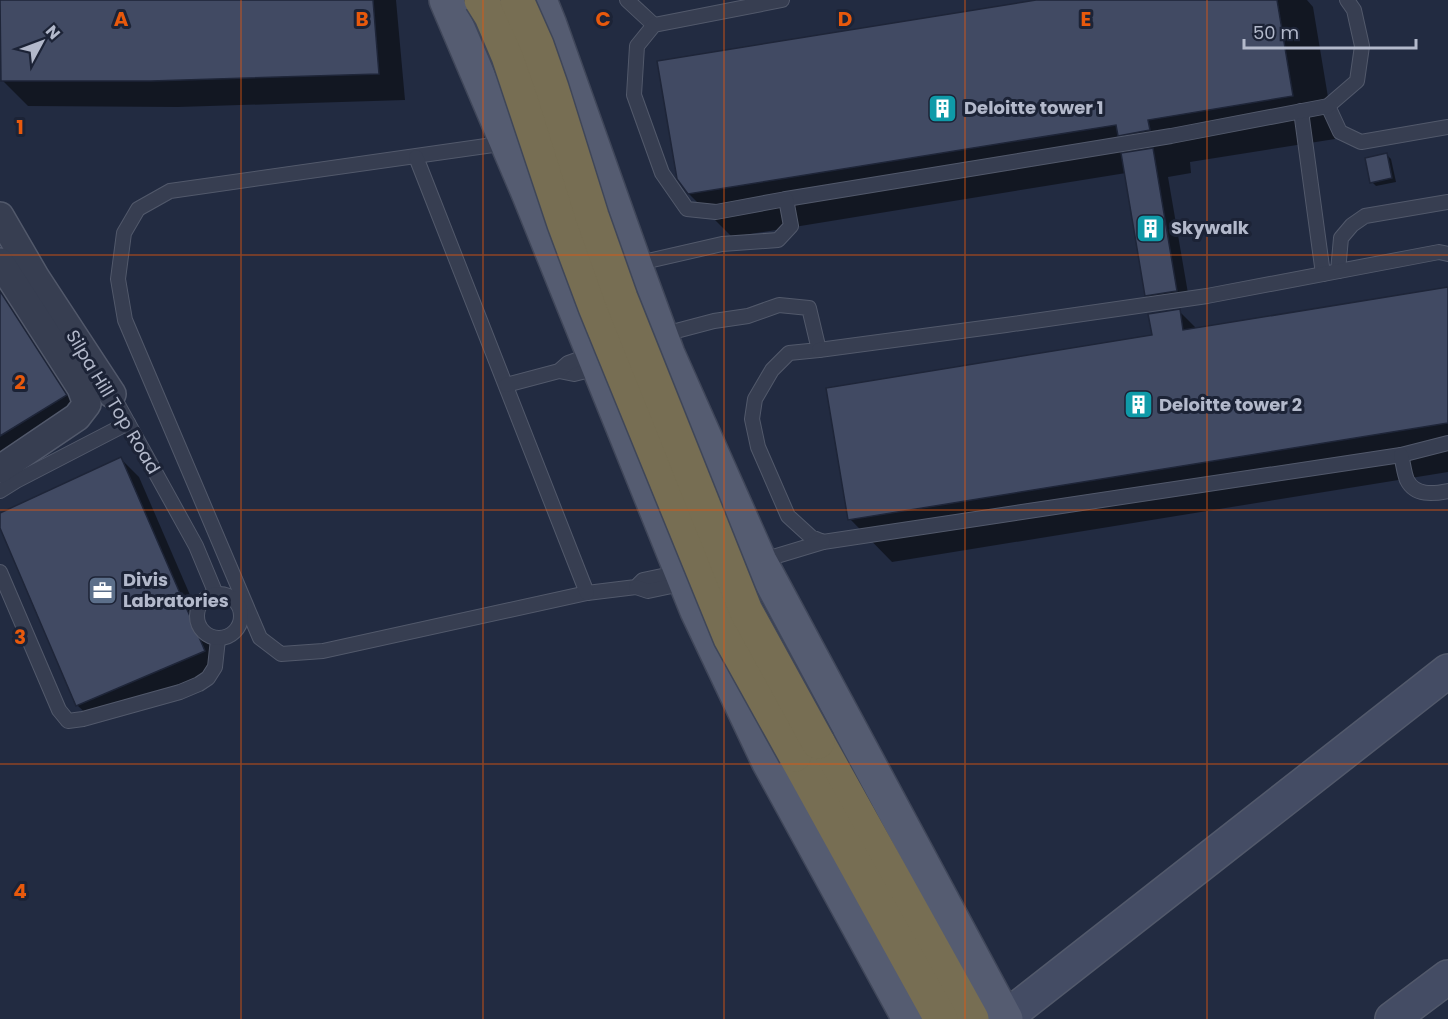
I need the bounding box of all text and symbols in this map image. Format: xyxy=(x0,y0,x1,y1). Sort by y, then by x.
text: A xyxy=(114,5,129,33)
text: B xyxy=(355,5,369,33)
text: C xyxy=(595,5,611,33)
text: D xyxy=(838,5,852,33)
text: E xyxy=(1081,5,1091,33)
north arrow xyxy=(12,12,72,72)
scale bar xyxy=(1244,12,1416,50)
text: N xyxy=(40,20,66,45)
text: 50 m xyxy=(1253,20,1299,45)
building icon: Deloitte tower 1 xyxy=(927,92,959,124)
place label: Deloitte tower 1 xyxy=(964,95,1104,120)
text: 1 xyxy=(16,113,24,141)
building icon: Skywalk xyxy=(1134,212,1166,244)
place label: Skywalk xyxy=(1171,215,1250,240)
street label: Silpa Hill Top Road xyxy=(60,325,166,479)
text: 2 xyxy=(14,368,26,396)
building icon: Deloitte tower 2 xyxy=(1122,389,1154,421)
place label: Deloitte tower 2 xyxy=(1159,392,1302,417)
place label: Divis Labratories xyxy=(123,567,229,613)
office icon: Divis Labratories xyxy=(86,574,118,606)
text: 3 xyxy=(14,623,26,651)
text: 4 xyxy=(13,877,27,905)

